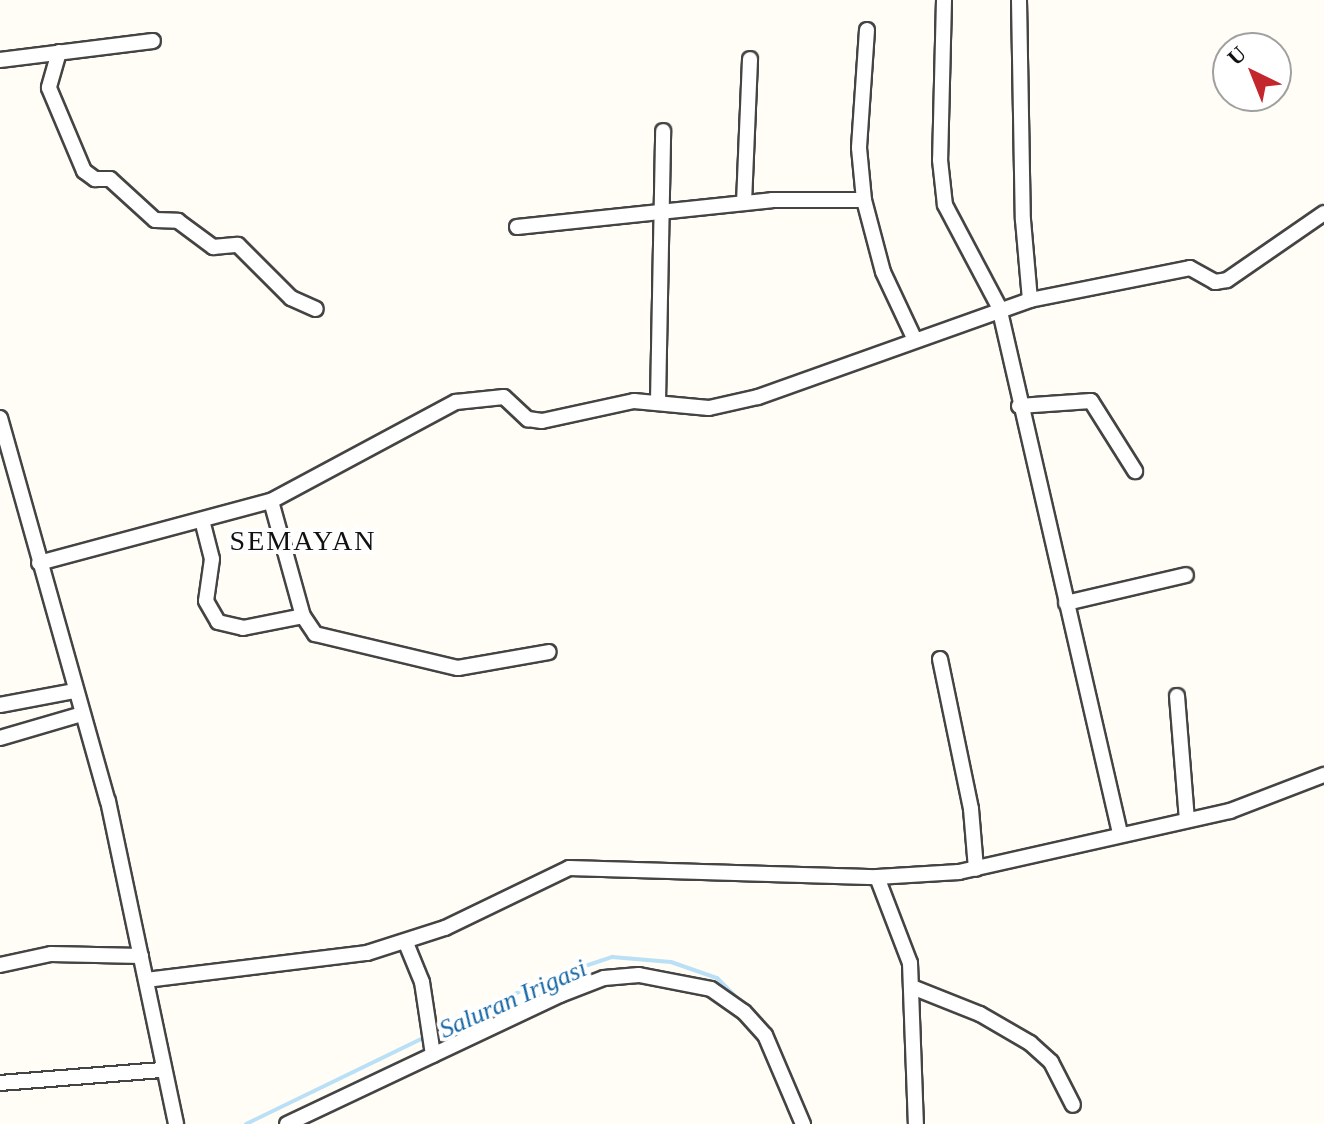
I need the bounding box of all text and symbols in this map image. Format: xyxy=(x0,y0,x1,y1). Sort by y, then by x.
north arrow xyxy=(1212,32,1292,112)
text: U xyxy=(1222,41,1251,70)
district label: SEMAYAN xyxy=(230,524,376,558)
water label: Saluran Irigasi xyxy=(434,953,592,1045)

